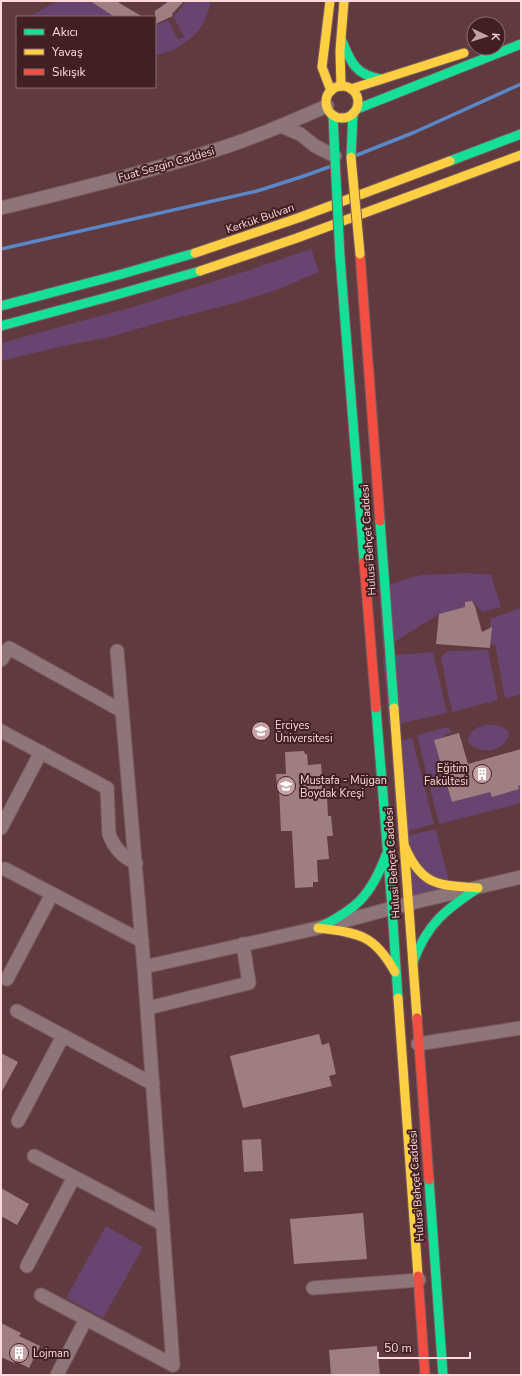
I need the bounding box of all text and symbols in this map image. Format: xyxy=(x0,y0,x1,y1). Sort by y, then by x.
legend xyxy=(16,16,156,88)
north arrow xyxy=(466,16,506,56)
text: Akıcı xyxy=(52,24,78,40)
text: K xyxy=(488,32,503,42)
text: Yavaş xyxy=(51,44,83,60)
text: Sıkışık xyxy=(52,64,87,80)
street label: Fuat Sezgin Caddesi xyxy=(116,144,216,185)
street label: Kerkük Bulvarı xyxy=(224,200,296,237)
street label: Hulusi Behçet Caddesi xyxy=(357,484,380,596)
place label: Erciyes Üniversitesi xyxy=(275,718,332,746)
school or university icon: Erciyes Üniversitesi xyxy=(250,720,272,742)
place label: Eğitim Fakültesi xyxy=(424,761,468,789)
building icon: Eğitim Fakültesi xyxy=(471,763,493,785)
place label: Mustafa - Müjgan Boydak Kreşi xyxy=(300,773,387,801)
school or university icon: Mustafa - Müjgan Boydak Kreşi xyxy=(275,775,297,797)
street label: Hulusi Behçet Caddesi xyxy=(381,807,404,919)
street label: Hulusi Behçet Caddesi xyxy=(405,1130,428,1242)
scale bar xyxy=(378,1334,470,1360)
text: 50 m xyxy=(384,1340,412,1356)
building icon: Lojman xyxy=(8,1342,30,1364)
place label: Lojman xyxy=(33,1346,69,1361)

